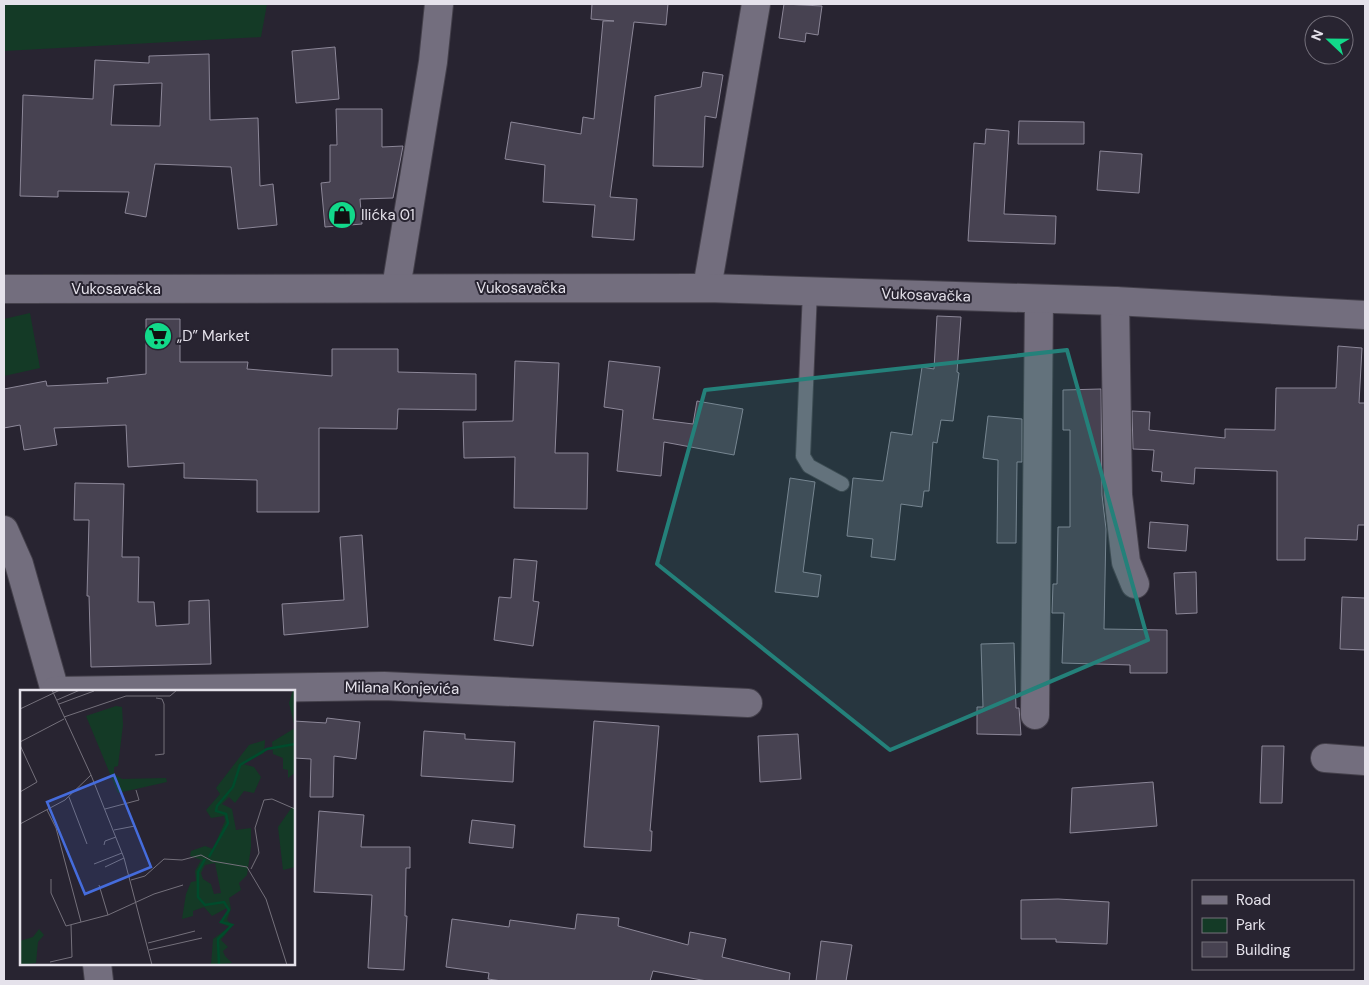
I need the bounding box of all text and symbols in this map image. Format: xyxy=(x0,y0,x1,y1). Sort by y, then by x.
north arrow xyxy=(1304,15,1354,65)
text: N xyxy=(1307,27,1327,43)
shop icon: Ilićka 01 xyxy=(327,200,357,230)
place label: Ilićka 01 xyxy=(361,205,415,225)
street label: Vukosavačka xyxy=(476,278,566,298)
street label: Vukosavačka xyxy=(71,279,161,299)
street label: Vukosavačka xyxy=(881,283,971,307)
supermarket icon: „D” Market xyxy=(143,321,173,351)
place label: „D” Market xyxy=(177,326,250,346)
street label: Milana Konjevića xyxy=(345,677,459,699)
inset map xyxy=(20,690,295,965)
legend xyxy=(1192,880,1354,970)
text: Road xyxy=(1236,890,1271,910)
text: Park xyxy=(1236,915,1266,935)
text: Building xyxy=(1236,940,1291,960)

